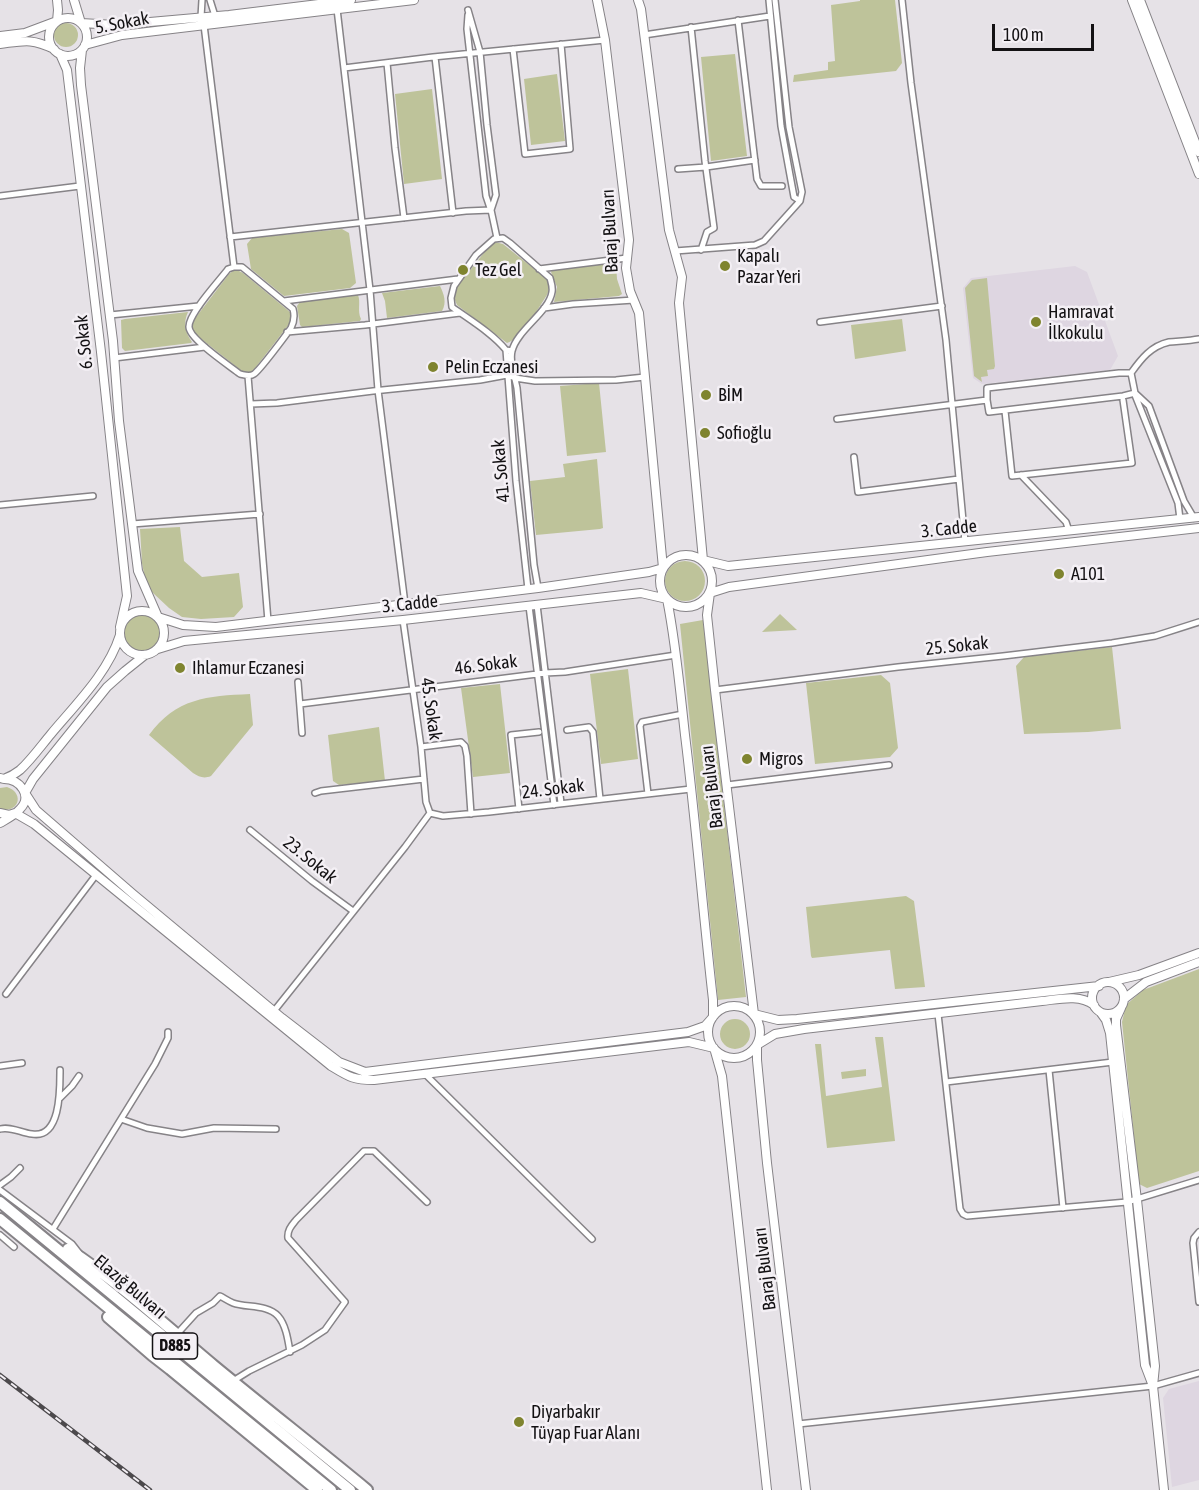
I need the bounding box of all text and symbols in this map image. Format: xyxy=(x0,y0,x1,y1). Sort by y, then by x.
street label: 5. Sokak xyxy=(93,7,151,39)
scale bar xyxy=(995,12,1097,50)
text: 100 m xyxy=(1003,24,1044,45)
street label: Baraj Bulvarı xyxy=(597,189,623,273)
place label: Kapalı Pazar Yeri xyxy=(737,245,801,288)
place label: Tez Gel xyxy=(475,259,521,281)
marker: Kapalı Pazar Yeri xyxy=(718,259,732,273)
marker: Tez Gel xyxy=(456,263,470,277)
place label: Hamravat İlkokulu xyxy=(1048,301,1114,344)
street label: 6. Sokak xyxy=(70,314,98,370)
marker: Hamravat İlkokulu xyxy=(1029,315,1043,329)
place label: Pelin Eczanesi xyxy=(445,356,538,378)
marker: Pelin Eczanesi xyxy=(426,360,440,374)
place label: BİM xyxy=(718,384,743,406)
marker: BİM xyxy=(699,388,713,402)
place label: Sofioğlu xyxy=(717,422,772,444)
marker: Sofioğlu xyxy=(698,426,712,440)
street label: 41. Sokak xyxy=(488,439,514,503)
street label: 3. Cadde xyxy=(920,515,978,543)
place label: A101 xyxy=(1071,563,1105,585)
marker: A101 xyxy=(1052,567,1066,581)
street label: 3. Cadde xyxy=(381,590,439,618)
street label: 25. Sokak xyxy=(925,632,989,660)
street label: 46. Sokak xyxy=(454,650,518,680)
place label: Ihlamur Eczanesi xyxy=(192,657,304,679)
marker: Ihlamur Eczanesi xyxy=(173,661,187,675)
street label: 45. Sokak xyxy=(416,676,446,742)
street label: Baraj Bulvarı xyxy=(696,744,728,830)
place label: Migros xyxy=(759,748,803,770)
marker: Migros xyxy=(740,752,754,766)
street label: 24. Sokak xyxy=(521,774,585,804)
street label: 23. Sokak xyxy=(279,832,341,888)
street label: Baraj Bulvarı xyxy=(749,1226,781,1312)
street label: Elazığ Bulvarı xyxy=(89,1250,171,1324)
road number: D885 xyxy=(152,1333,198,1359)
place label: Diyarbakır Tüyap Fuar Alanı xyxy=(531,1401,640,1444)
marker: Diyarbakır Tüyap Fuar Alanı xyxy=(512,1415,526,1429)

